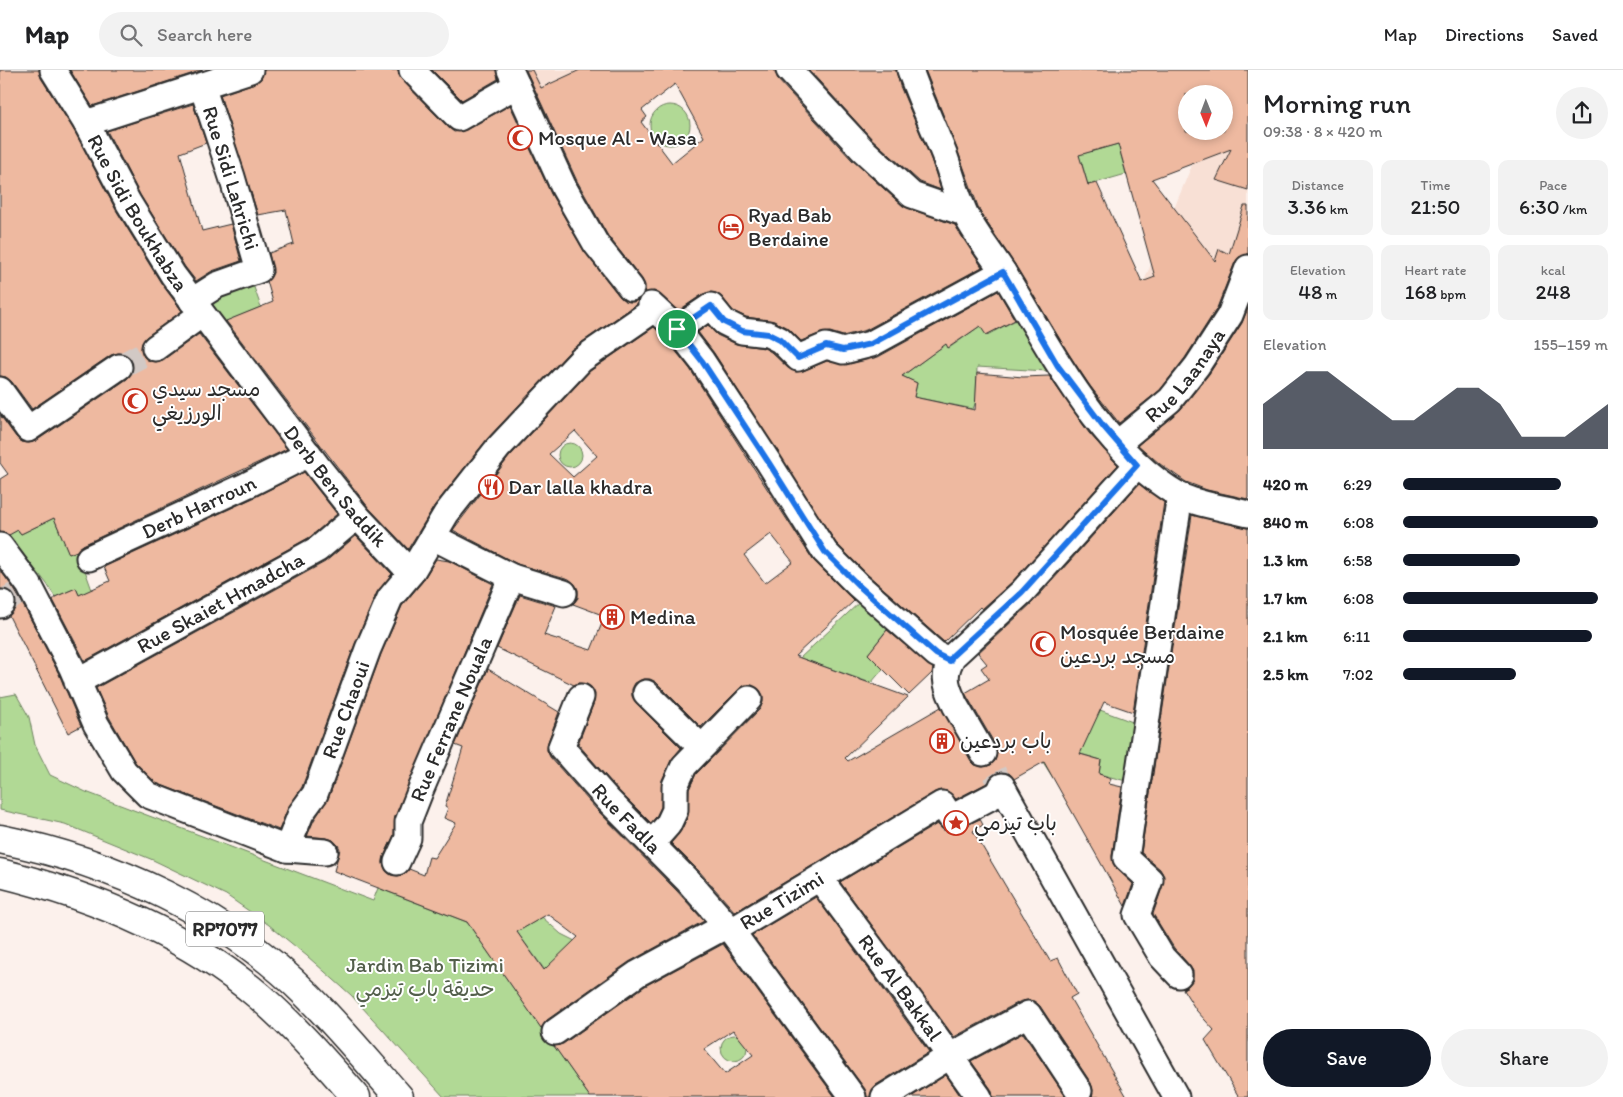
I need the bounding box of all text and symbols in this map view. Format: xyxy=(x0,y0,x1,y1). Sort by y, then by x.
search box xyxy=(99,12,449,57)
text: Map xyxy=(25,20,69,49)
icon: search xyxy=(117,21,145,49)
text: Search here xyxy=(157,23,252,46)
text: Map xyxy=(1384,24,1417,46)
text: Directions xyxy=(1445,24,1524,46)
text: Saved xyxy=(1552,24,1598,46)
north arrow xyxy=(1178,85,1232,140)
map controls xyxy=(1178,85,1233,140)
text: Morning run xyxy=(1263,86,1411,120)
button: share xyxy=(1556,87,1608,139)
street label: Rue Sidi Lahrichi xyxy=(198,103,265,253)
text: 09:38 · 8 × 420 m xyxy=(1263,122,1382,141)
mosque icon: Mosque Al - Wasa xyxy=(507,125,533,151)
place label: Mosque Al - Wasa xyxy=(538,125,697,150)
street label: Rue Sidi Boukhabza xyxy=(82,130,194,296)
text: Distance xyxy=(1292,177,1344,194)
text: Time xyxy=(1421,177,1450,194)
text: Pace xyxy=(1539,177,1567,194)
text: 3.36 xyxy=(1287,194,1327,219)
text: 21:50 xyxy=(1411,194,1460,219)
text: 6:30 xyxy=(1519,194,1560,219)
text: km xyxy=(1327,201,1348,218)
text: /km xyxy=(1560,201,1587,218)
place label: Ryad Bab Berdaine xyxy=(748,202,832,251)
hotel icon: Ryad Bab Berdaine xyxy=(718,214,744,240)
text: Elevation xyxy=(1290,262,1346,279)
text: Heart rate xyxy=(1405,262,1466,279)
text: kcal xyxy=(1541,262,1566,279)
text: 48 xyxy=(1298,279,1322,304)
text: 168 xyxy=(1405,279,1437,304)
text: 248 xyxy=(1536,279,1571,304)
text: m xyxy=(1322,286,1337,303)
text: bpm xyxy=(1437,286,1466,303)
pin xyxy=(656,308,698,350)
icon: arrive xyxy=(663,315,691,343)
street label: Rue Laanaya xyxy=(1140,323,1230,428)
text: Elevation xyxy=(1263,335,1327,354)
text: 155–159 m xyxy=(1534,335,1608,354)
place label: مسجد سيدي الورزيغي xyxy=(152,376,261,432)
mosque icon: مسجد سيدي الورزيغي xyxy=(122,388,148,414)
street label: Derb Ben Saddik xyxy=(279,420,393,552)
street label: Derb Harroun xyxy=(138,470,260,544)
restaurant icon: Dar lalla khadra xyxy=(478,474,504,500)
place label: Dar lalla khadra xyxy=(508,474,652,499)
text: 420 m xyxy=(1263,475,1308,494)
text: 6:29 xyxy=(1343,475,1372,494)
text: 840 m xyxy=(1263,513,1308,532)
text: 6:08 xyxy=(1343,513,1374,532)
street label: Rue Skaiet Hmadcha xyxy=(132,546,308,658)
text: 1.3 km xyxy=(1263,551,1308,570)
text: 6:58 xyxy=(1343,551,1373,570)
text: 1.7 km xyxy=(1263,589,1307,608)
text: 6:08 xyxy=(1343,589,1374,608)
building icon: Medina xyxy=(599,604,625,630)
place label: Medina xyxy=(630,604,696,629)
place label: Mosquée Berdaine مسجد بردعين xyxy=(1060,619,1224,669)
text: 2.1 km xyxy=(1263,627,1308,646)
text: 6:11 xyxy=(1343,627,1370,646)
mosque icon: Mosquée Berdaine مسجد بردعين xyxy=(1030,631,1056,657)
street label: Rue Ferrane Nouala xyxy=(404,632,497,805)
street label: Rue Chaoui xyxy=(316,657,375,762)
text: 2.5 km xyxy=(1263,665,1309,684)
text: 7:02 xyxy=(1343,665,1373,684)
building icon: باب بردعين xyxy=(929,728,955,754)
place label: باب بردعين xyxy=(960,728,1052,754)
street label: Rue Fadla xyxy=(587,778,667,859)
place icon: باب تيزمي xyxy=(943,810,969,836)
place label: باب تيزمي xyxy=(974,810,1057,842)
street label: Rue Tizimi xyxy=(735,865,828,935)
road number: RP7077 xyxy=(186,912,264,946)
street label: Rue Al Bakkal xyxy=(853,929,948,1046)
park label: Jardin Bab Tizimi حديقة باب تيزمي xyxy=(346,952,504,1008)
button: Save xyxy=(1263,1029,1431,1087)
button: Share xyxy=(1441,1029,1608,1087)

